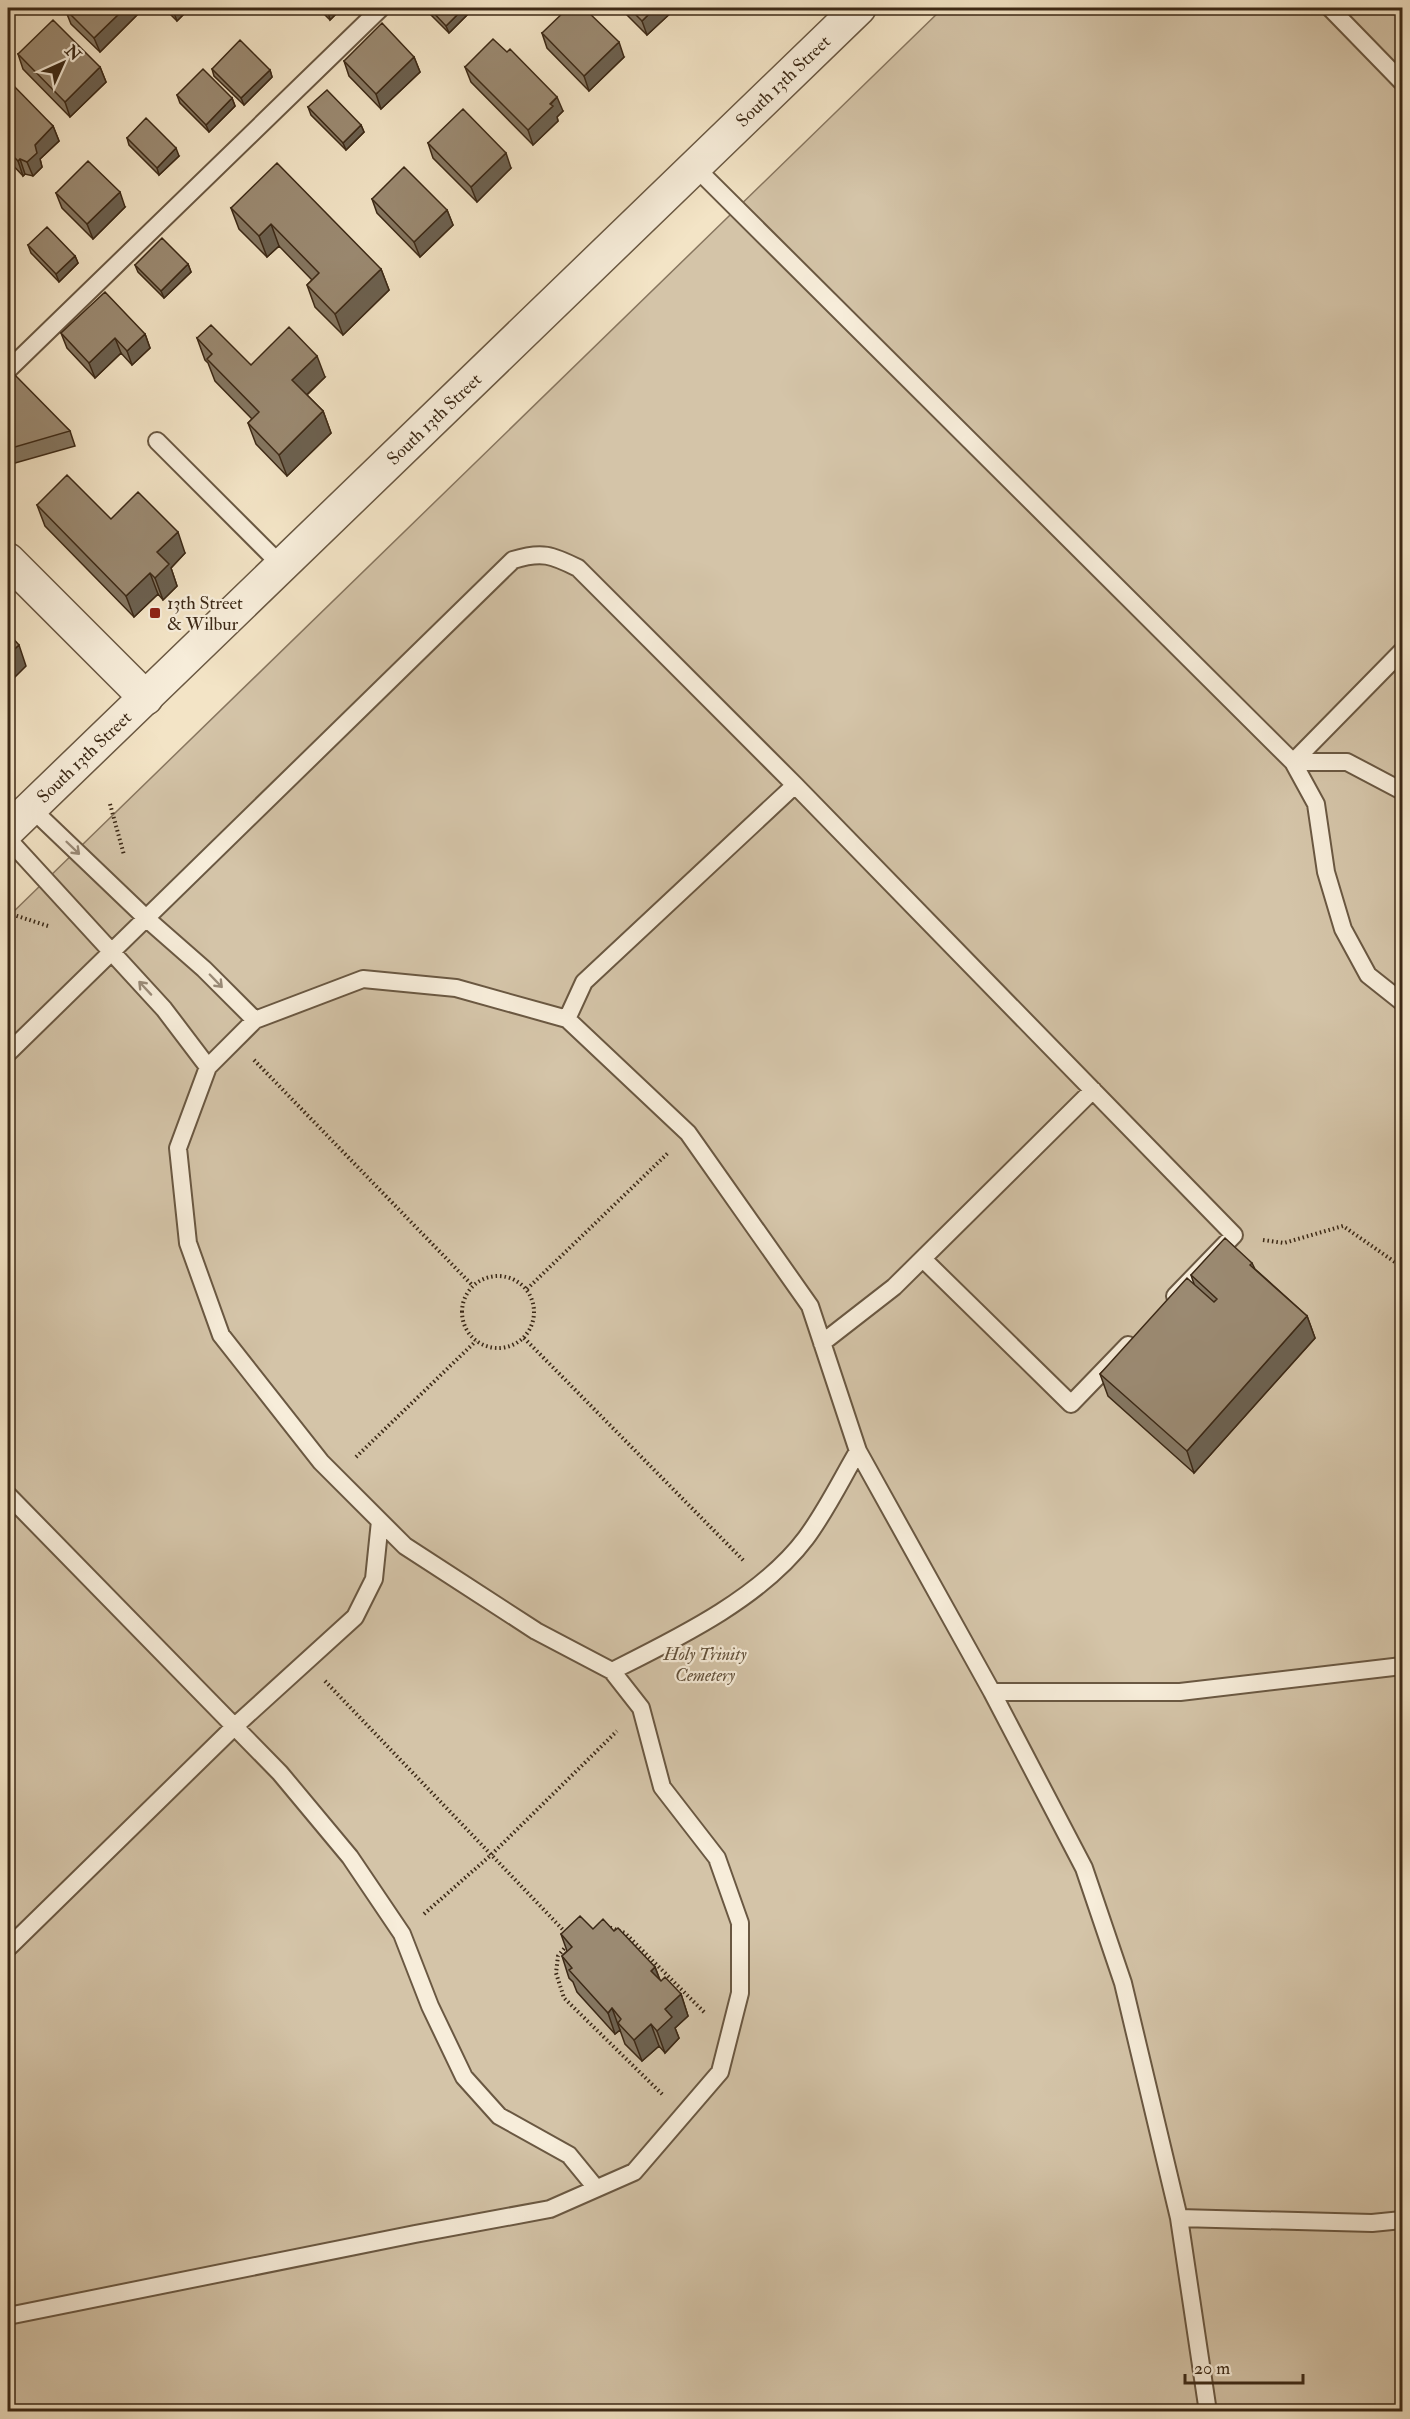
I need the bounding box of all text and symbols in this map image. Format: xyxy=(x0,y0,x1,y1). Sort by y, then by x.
street label: South 13th Street xyxy=(731,30,836,132)
north arrow xyxy=(33,33,93,93)
text: N xyxy=(60,40,86,66)
street label: South 13th Street xyxy=(382,368,487,470)
place label: 13th Street & Wilbur xyxy=(167,592,243,636)
marker: 13th Street & Wilbur xyxy=(148,606,162,620)
street label: South 13th Street xyxy=(32,706,137,808)
one-way arrow xyxy=(65,841,80,855)
one-way arrow xyxy=(209,973,223,988)
one-way arrow xyxy=(138,981,152,996)
park label: Holy Trinity Cemetery xyxy=(662,1643,747,1687)
scale bar xyxy=(1185,2347,1304,2385)
text: 20 m xyxy=(1194,2357,1230,2380)

